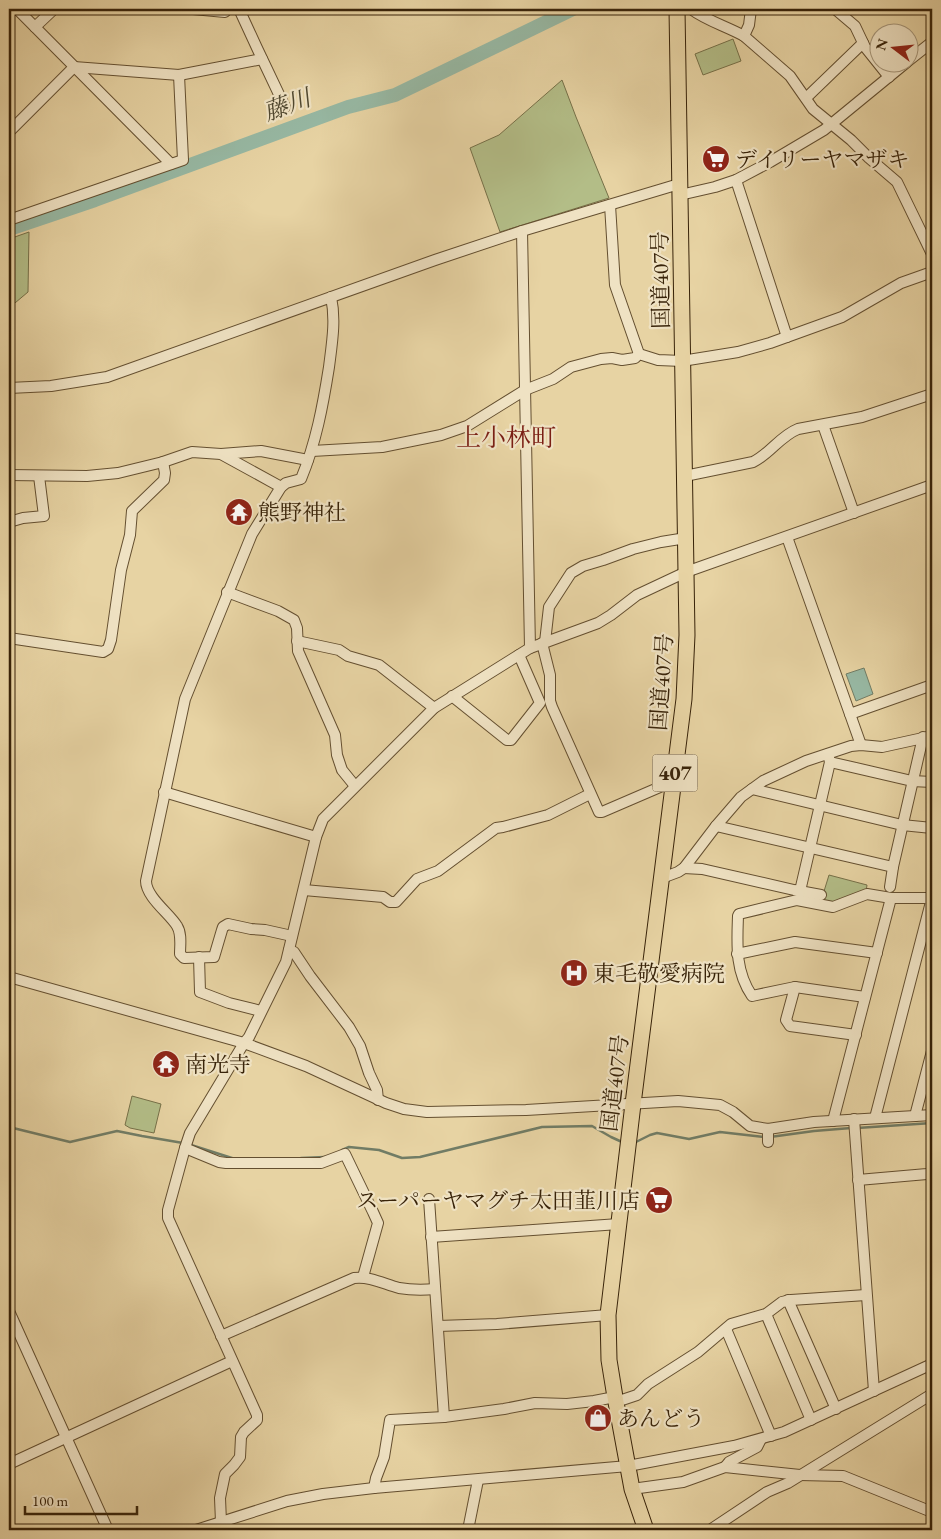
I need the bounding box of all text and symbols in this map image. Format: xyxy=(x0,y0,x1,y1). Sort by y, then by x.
north arrow xyxy=(868,22,918,72)
text: N xyxy=(871,36,892,52)
water label: 藤川 xyxy=(259,81,318,127)
supermarket icon: デイリーヤマザキ xyxy=(701,144,731,174)
place label: デイリーヤマザキ xyxy=(735,145,909,174)
street label: 国道407号 xyxy=(645,231,676,329)
district label: 上小林町 xyxy=(456,421,556,453)
temple icon: 熊野神社 xyxy=(224,497,254,527)
place label: 熊野神社 xyxy=(258,498,346,527)
street label: 国道407号 xyxy=(644,632,679,732)
road number: 407 xyxy=(652,754,698,791)
hospital icon: 東毛敬愛病院 xyxy=(559,958,589,988)
place label: 東毛敬愛病院 xyxy=(593,959,725,988)
street label: 国道407号 xyxy=(594,1033,635,1133)
temple icon: 南光寺 xyxy=(151,1049,181,1079)
place label: 南光寺 xyxy=(185,1050,251,1079)
supermarket icon: スーパーヤマグチ太田韮川店 xyxy=(644,1185,674,1215)
place label: スーパーヤマグチ太田韮川店 xyxy=(356,1186,640,1215)
shop icon: あんどう xyxy=(583,1403,613,1433)
place label: あんどう xyxy=(617,1404,705,1433)
scale bar xyxy=(25,1484,138,1516)
text: 100 m xyxy=(32,1491,69,1510)

